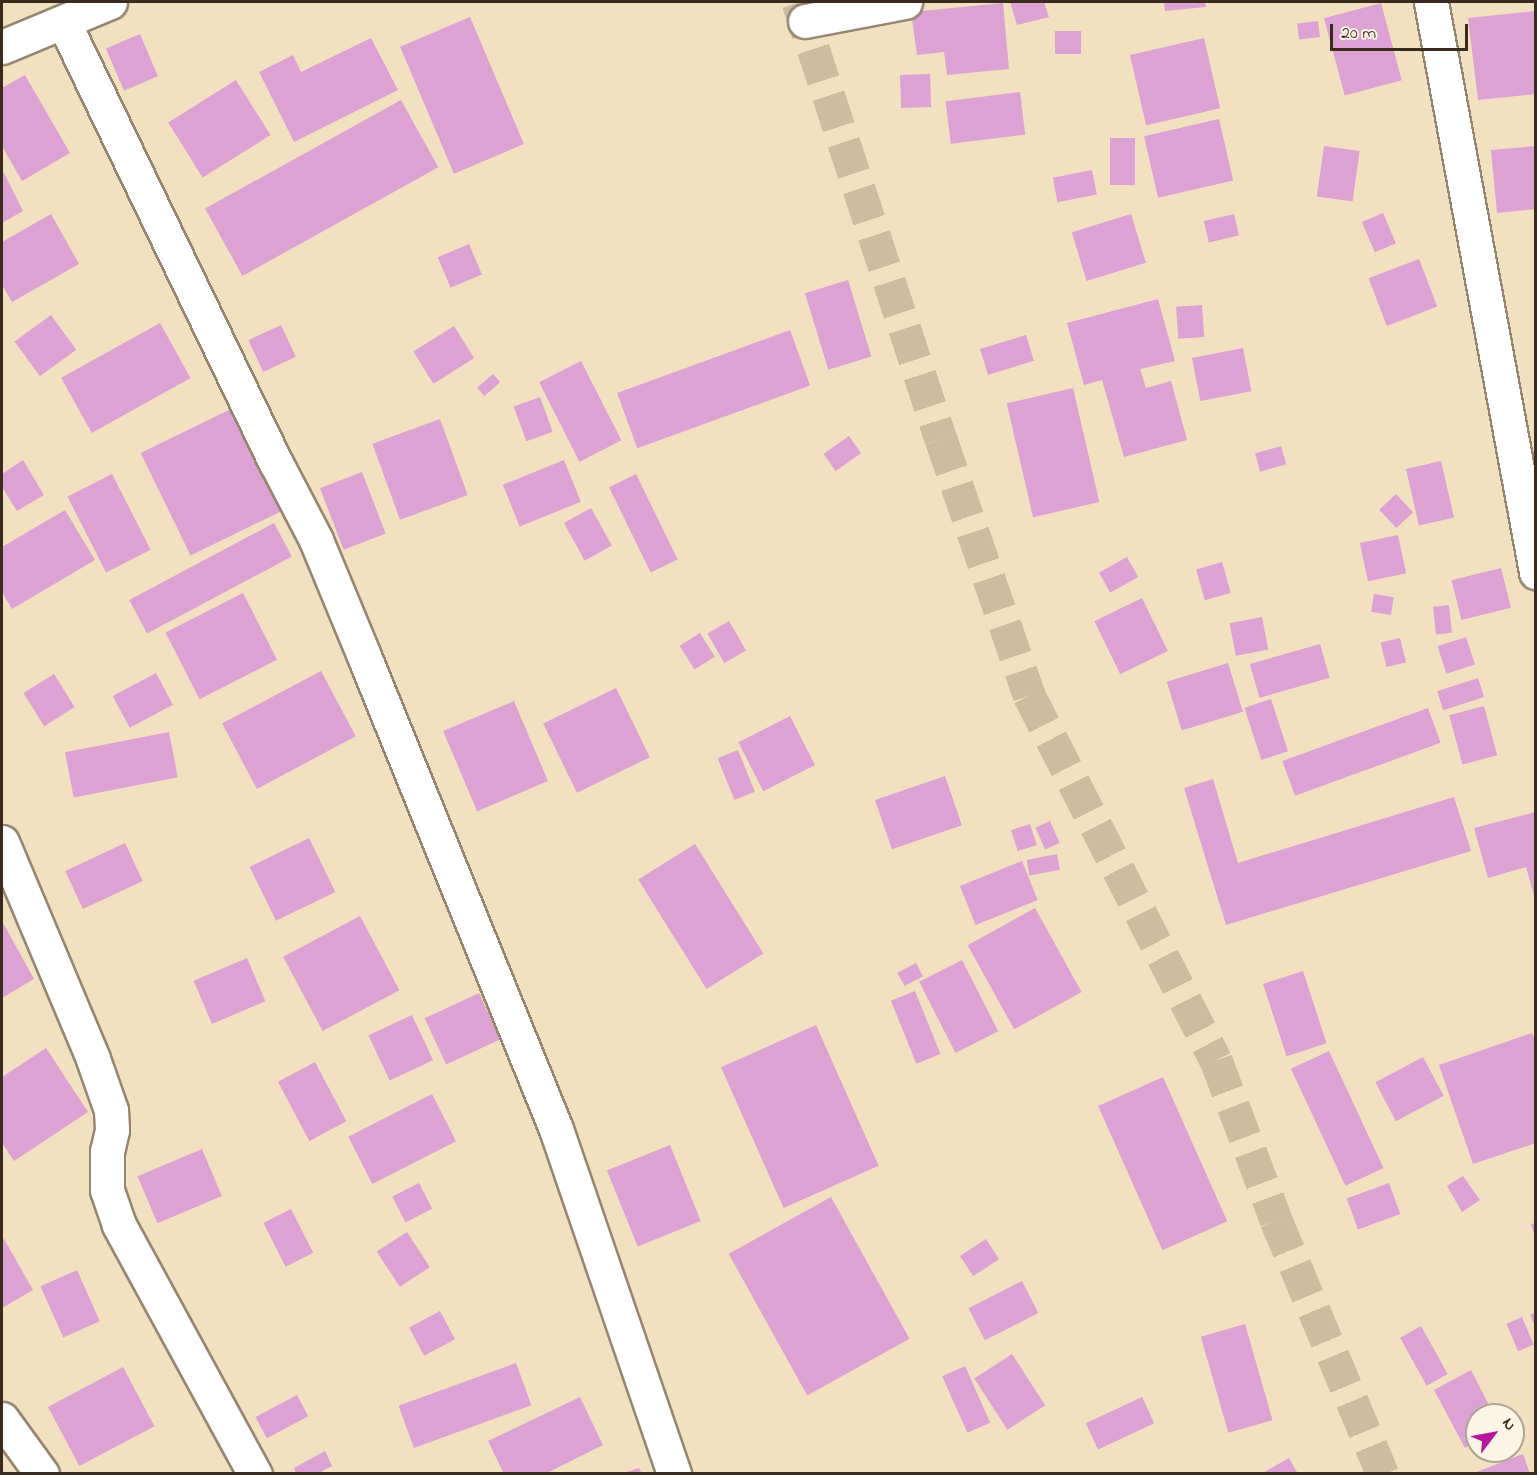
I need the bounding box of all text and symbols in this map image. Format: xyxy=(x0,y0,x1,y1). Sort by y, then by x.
scale bar xyxy=(1333,12,1471,50)
text: 20 m xyxy=(1341,21,1376,47)
north arrow xyxy=(1465,1403,1525,1463)
text: N xyxy=(1496,1414,1522,1435)

